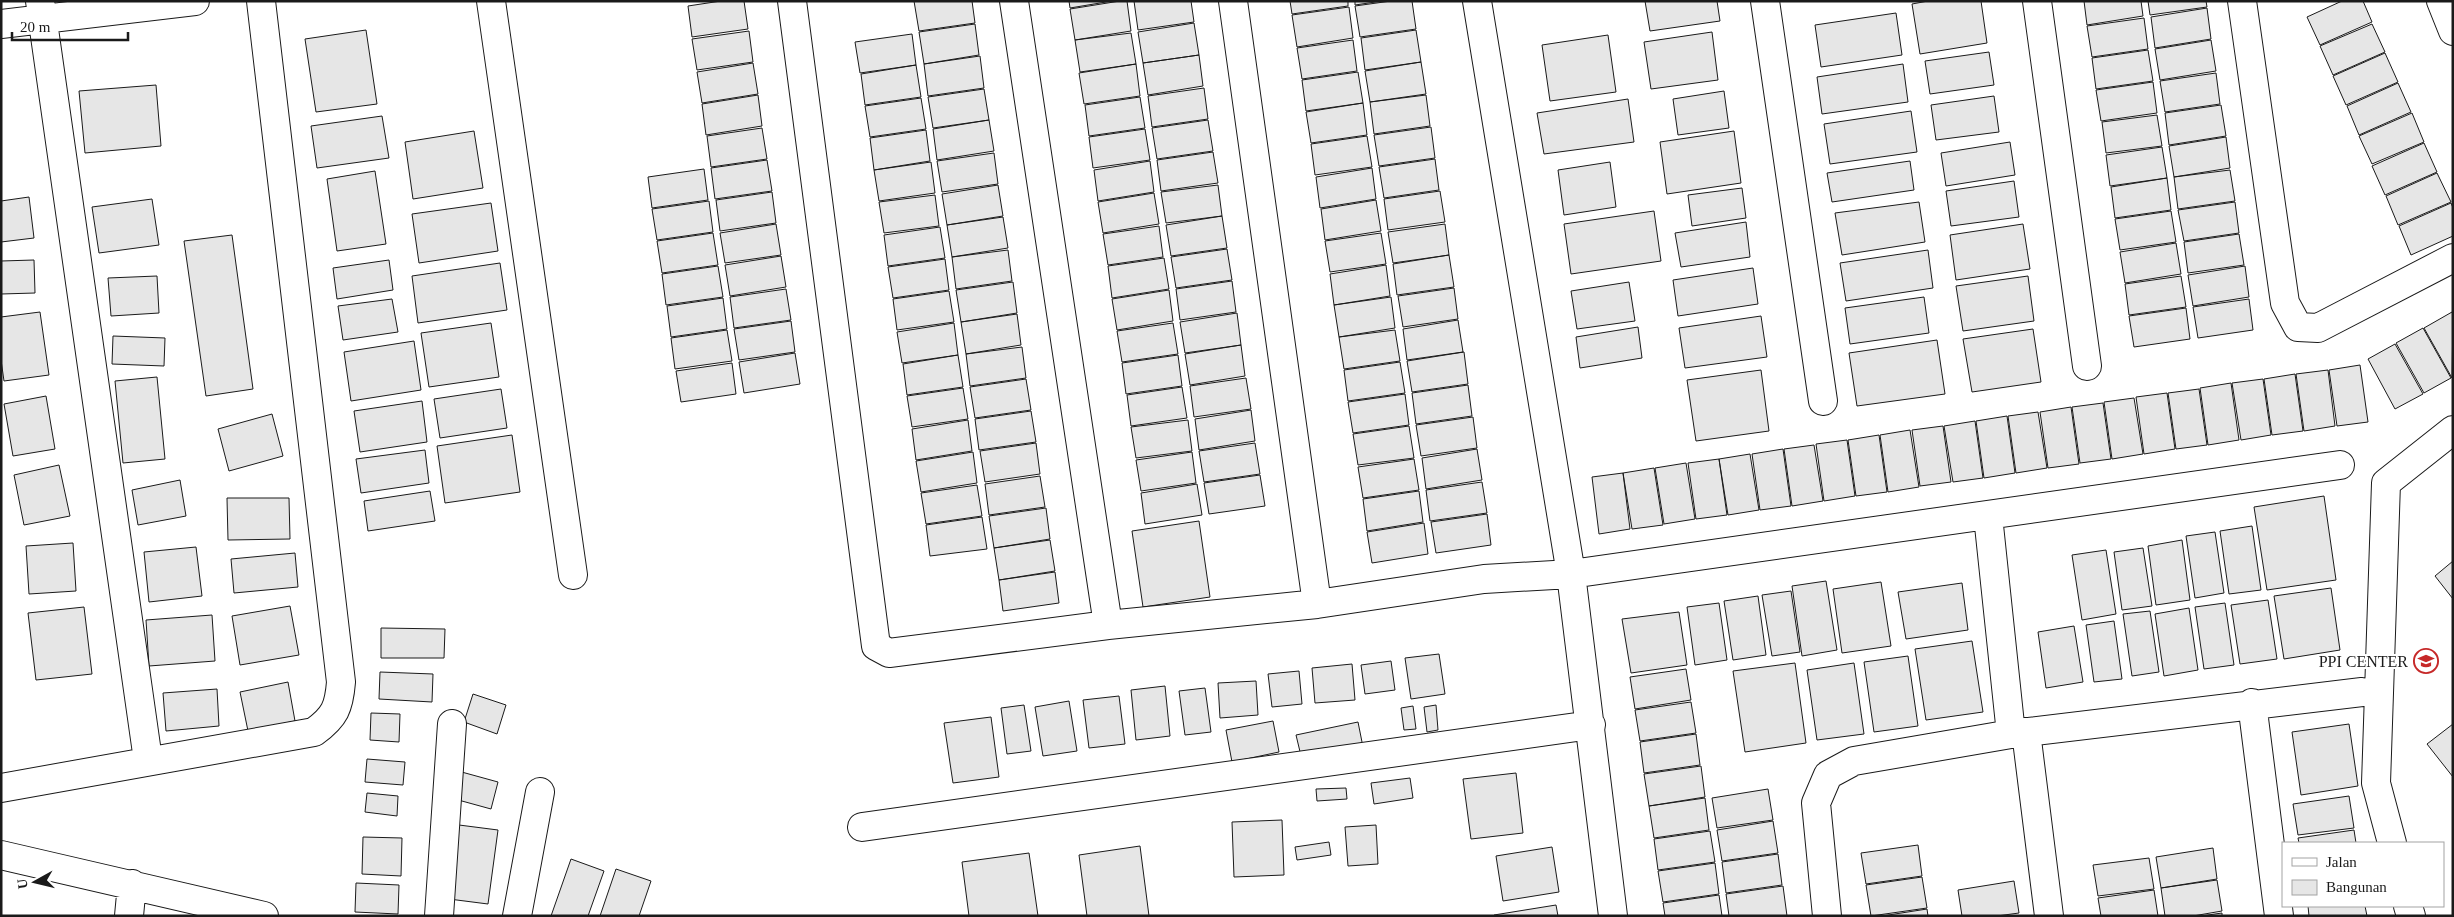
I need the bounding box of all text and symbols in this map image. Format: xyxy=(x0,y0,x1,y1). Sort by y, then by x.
scale bar xyxy=(12,10,129,42)
text: 20 m xyxy=(20,19,51,35)
school or university icon: PPI CENTER xyxy=(2413,648,2439,674)
place label: PPI CENTER xyxy=(2319,653,2408,670)
legend xyxy=(2282,842,2444,907)
text: Jalan xyxy=(2326,854,2357,870)
north arrow xyxy=(10,857,60,907)
text: U xyxy=(14,878,31,890)
text: Bangunan xyxy=(2326,879,2387,895)

